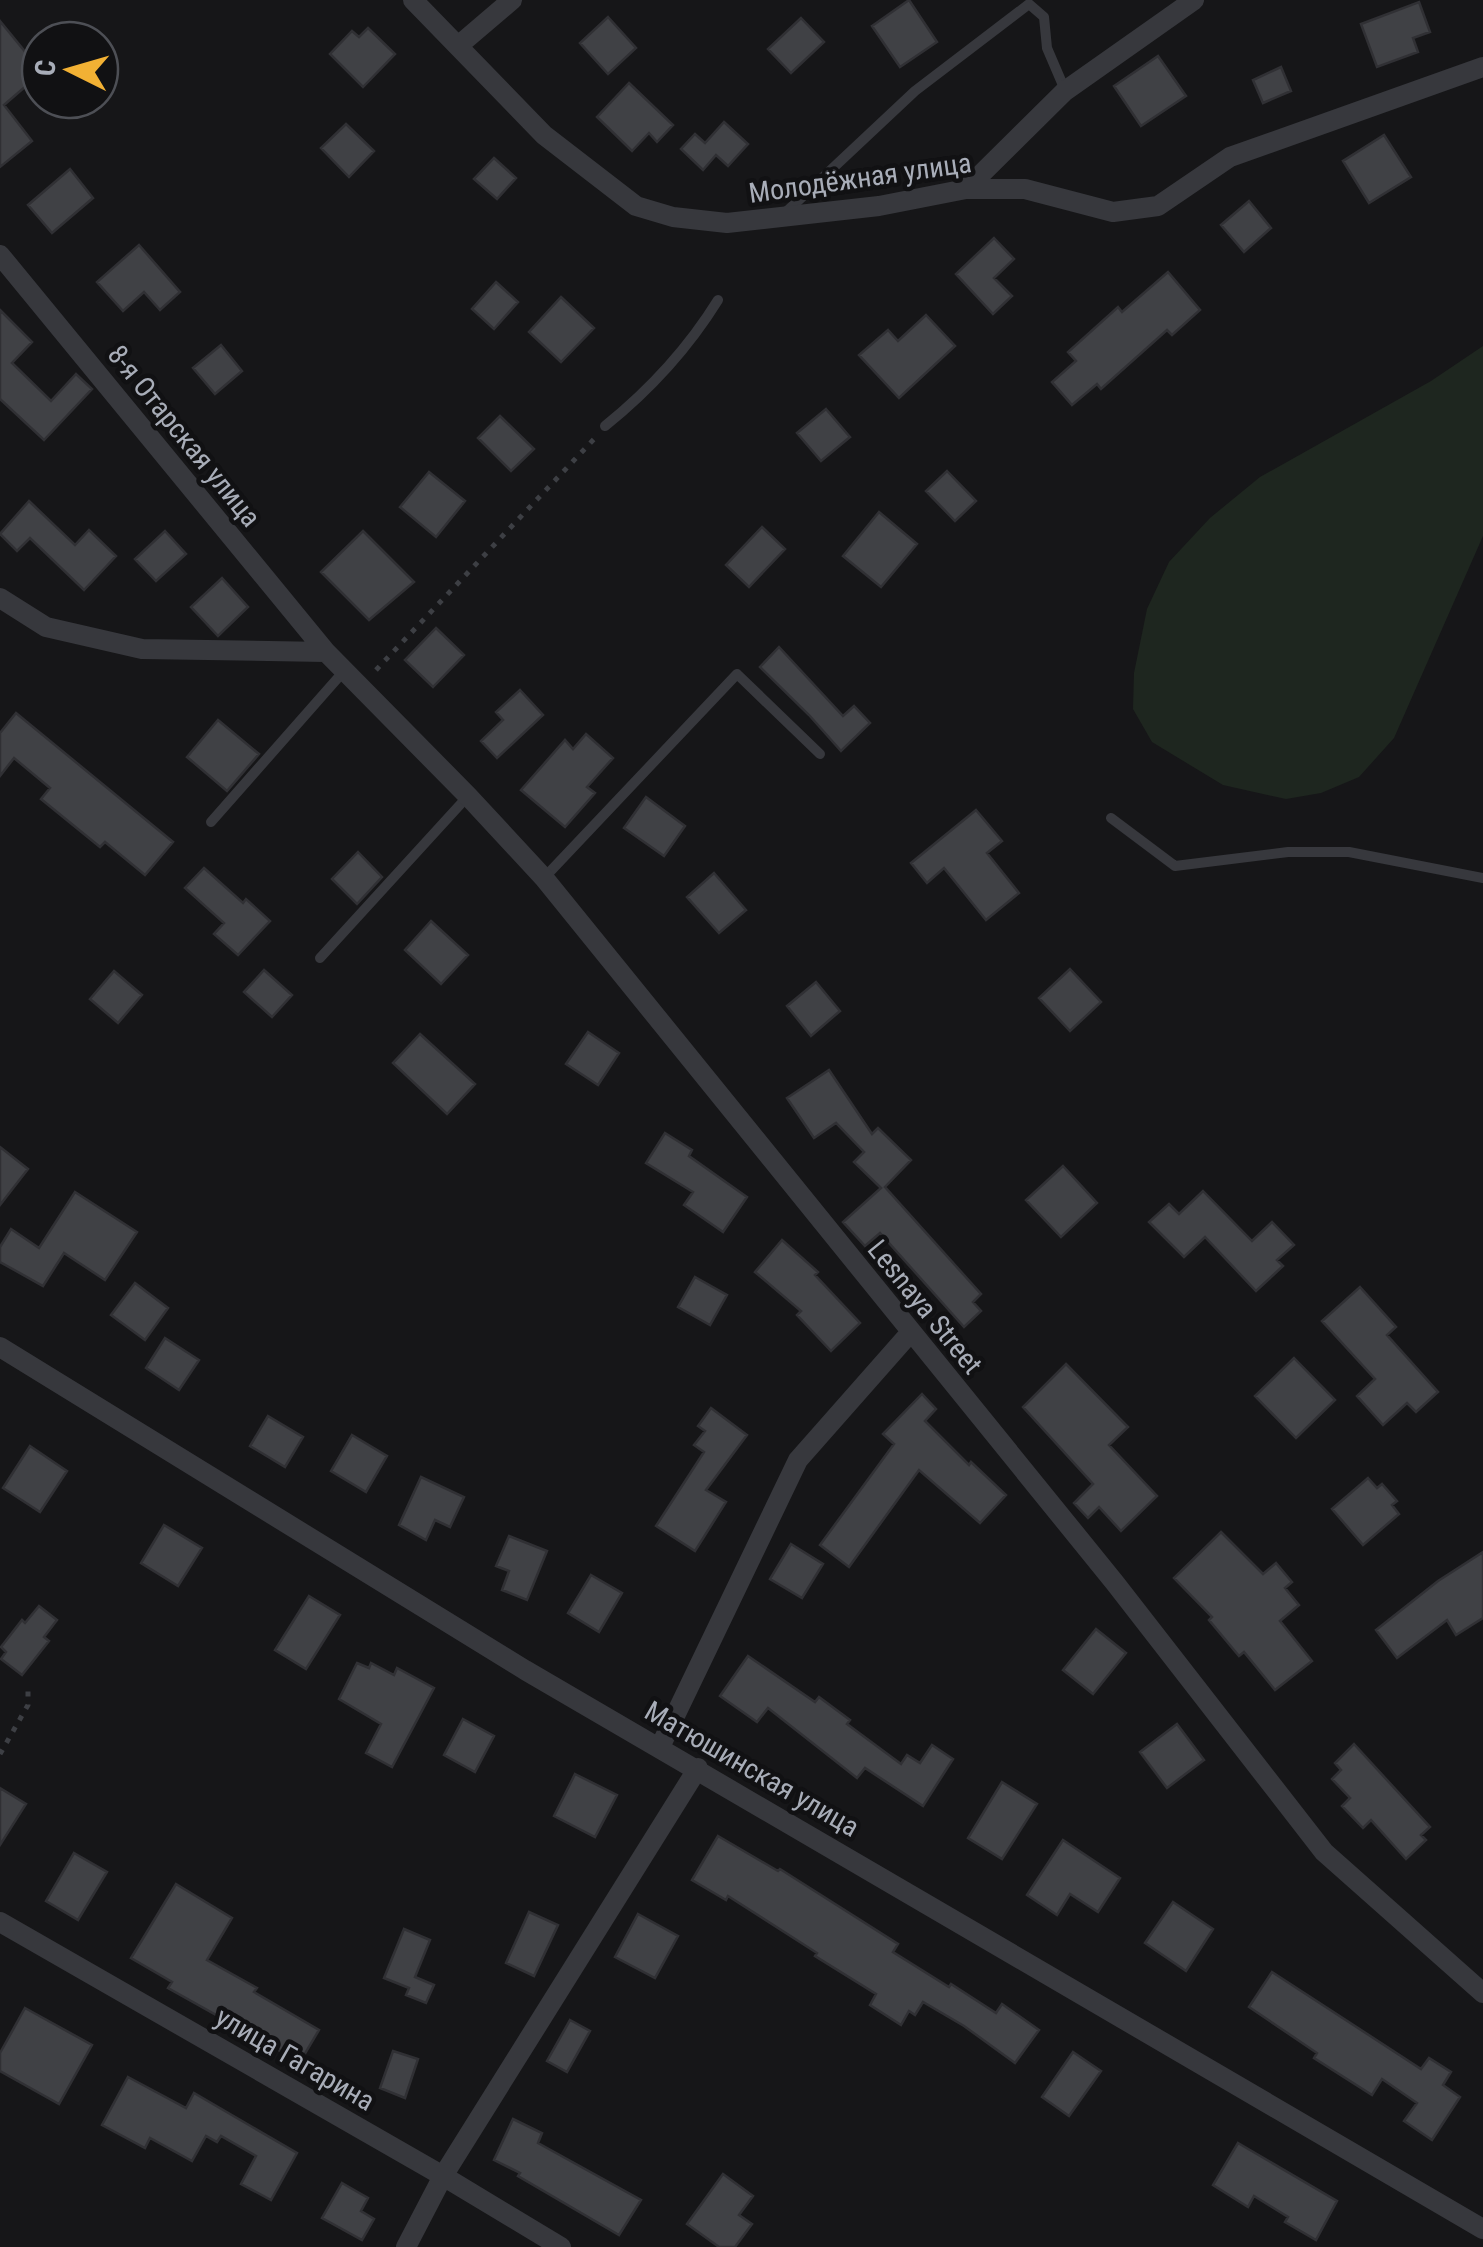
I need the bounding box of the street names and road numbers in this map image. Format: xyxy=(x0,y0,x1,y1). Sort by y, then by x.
street label: Молодёжная улица xyxy=(747,146,973,210)
street label: 8-я Отарская улица xyxy=(101,339,267,533)
street label: Lesnaya Street xyxy=(861,1233,989,1381)
street label: Матюшинская улица xyxy=(639,1694,865,1844)
street label: улица Гагарина xyxy=(210,2000,380,2118)

